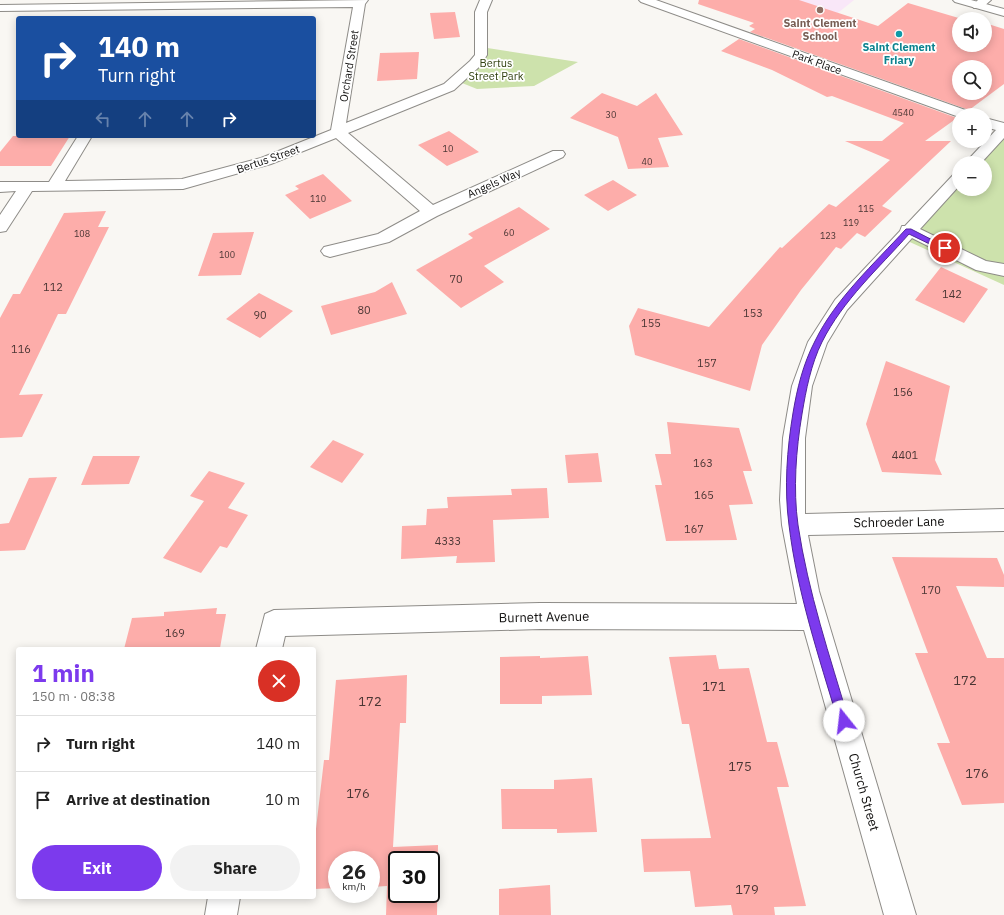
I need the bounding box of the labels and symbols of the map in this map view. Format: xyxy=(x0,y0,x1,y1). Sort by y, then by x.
marker: Saint Clement School xyxy=(815,5,825,15)
place label: Saint Clement School xyxy=(783,16,857,43)
street label: Orchard Street xyxy=(336,29,362,103)
marker: Saint Clement Friary xyxy=(894,29,904,39)
place label: Saint Clement Friary xyxy=(862,40,936,67)
street label: Park Place xyxy=(790,47,844,77)
park label: Bertus Street Park xyxy=(468,56,524,83)
house number: 4540 xyxy=(892,107,914,118)
house number: 30 xyxy=(606,109,616,120)
street label: Bertus Street xyxy=(235,142,301,176)
house number: 10 xyxy=(443,143,453,154)
house number: 40 xyxy=(642,156,652,167)
street label: Angels Way xyxy=(465,165,523,201)
house number: 110 xyxy=(310,193,326,204)
house number: 115 xyxy=(858,203,874,214)
house number: 119 xyxy=(843,217,859,228)
house number: 60 xyxy=(504,227,514,238)
house number: 108 xyxy=(74,228,90,239)
house number: 123 xyxy=(820,230,836,241)
pin xyxy=(928,231,962,265)
house number: 100 xyxy=(219,249,235,260)
house number: 70 xyxy=(449,272,463,286)
house number: 112 xyxy=(43,280,63,294)
house number: 142 xyxy=(942,287,962,301)
house number: 80 xyxy=(357,303,371,317)
house number: 153 xyxy=(743,306,763,320)
house number: 90 xyxy=(253,308,267,322)
house number: 155 xyxy=(641,316,661,330)
house number: 116 xyxy=(11,342,31,356)
house number: 157 xyxy=(697,356,717,370)
house number: 156 xyxy=(893,385,913,399)
house number: 4401 xyxy=(892,448,919,462)
house number: 163 xyxy=(693,456,713,470)
house number: 165 xyxy=(694,488,714,502)
street label: Schroeder Lane xyxy=(853,513,945,531)
house number: 167 xyxy=(684,522,704,536)
house number: 4333 xyxy=(435,534,461,548)
house number: 170 xyxy=(921,583,941,597)
street label: Burnett Avenue xyxy=(499,608,589,626)
house number: 169 xyxy=(165,626,185,640)
house number: 172 xyxy=(953,672,977,689)
house number: 171 xyxy=(702,678,726,695)
house number: 172 xyxy=(358,693,382,710)
position arrow xyxy=(823,700,865,742)
street label: Church Street xyxy=(845,751,883,833)
house number: 175 xyxy=(728,758,752,775)
house number: 176 xyxy=(965,765,989,782)
house number: 176 xyxy=(346,785,370,802)
speed limit sign: 30 xyxy=(388,851,440,903)
house number: 179 xyxy=(735,881,759,898)

